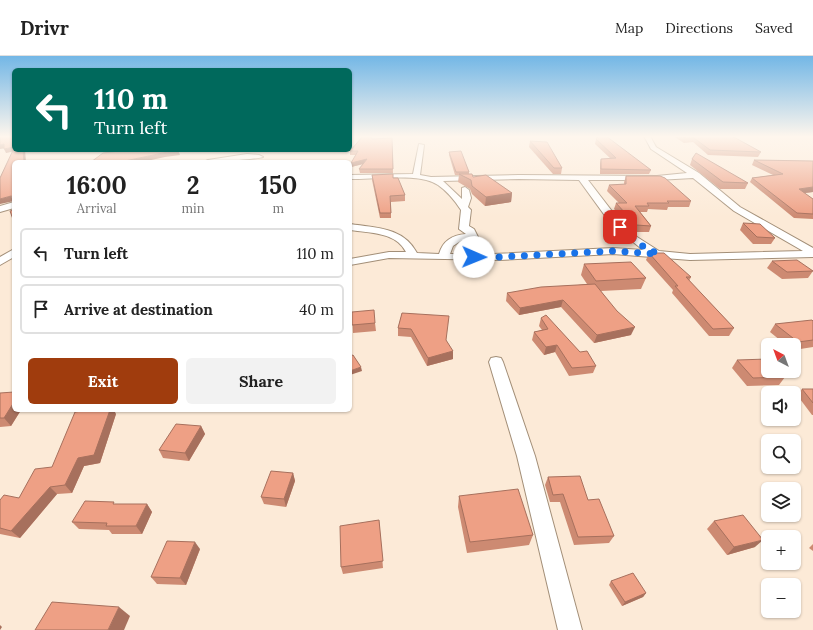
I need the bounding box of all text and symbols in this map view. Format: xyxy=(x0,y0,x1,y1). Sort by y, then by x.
text: Drivr xyxy=(20,16,69,40)
text: Map xyxy=(615,19,643,37)
text: Directions xyxy=(665,19,733,37)
text: Saved xyxy=(755,19,793,37)
text: 110 m xyxy=(94,81,168,117)
icon: left xyxy=(28,84,80,136)
text: Turn left xyxy=(94,116,167,139)
text: 16:00 xyxy=(67,170,127,201)
text: 2 xyxy=(187,170,199,201)
text: 150 xyxy=(259,170,297,201)
text: Arrival xyxy=(77,200,117,217)
text: min xyxy=(181,200,205,217)
text: m xyxy=(272,200,284,217)
pin xyxy=(603,210,637,244)
icon: arrive xyxy=(609,216,631,238)
position arrow xyxy=(453,236,495,278)
icon: left xyxy=(30,242,52,264)
text: Turn left xyxy=(64,244,128,263)
text: 110 m xyxy=(296,244,334,263)
icon: arrive xyxy=(30,298,52,320)
text: Arrive at destination xyxy=(64,300,213,319)
text: 40 m xyxy=(299,300,334,319)
north arrow xyxy=(761,338,801,378)
map controls xyxy=(761,338,801,618)
button: Exit xyxy=(28,358,178,404)
button: Share xyxy=(186,358,336,404)
button: sound xyxy=(761,386,801,426)
button: search xyxy=(761,434,801,474)
button: layers xyxy=(761,482,801,522)
button: + xyxy=(761,530,801,570)
button: − xyxy=(761,578,801,618)

